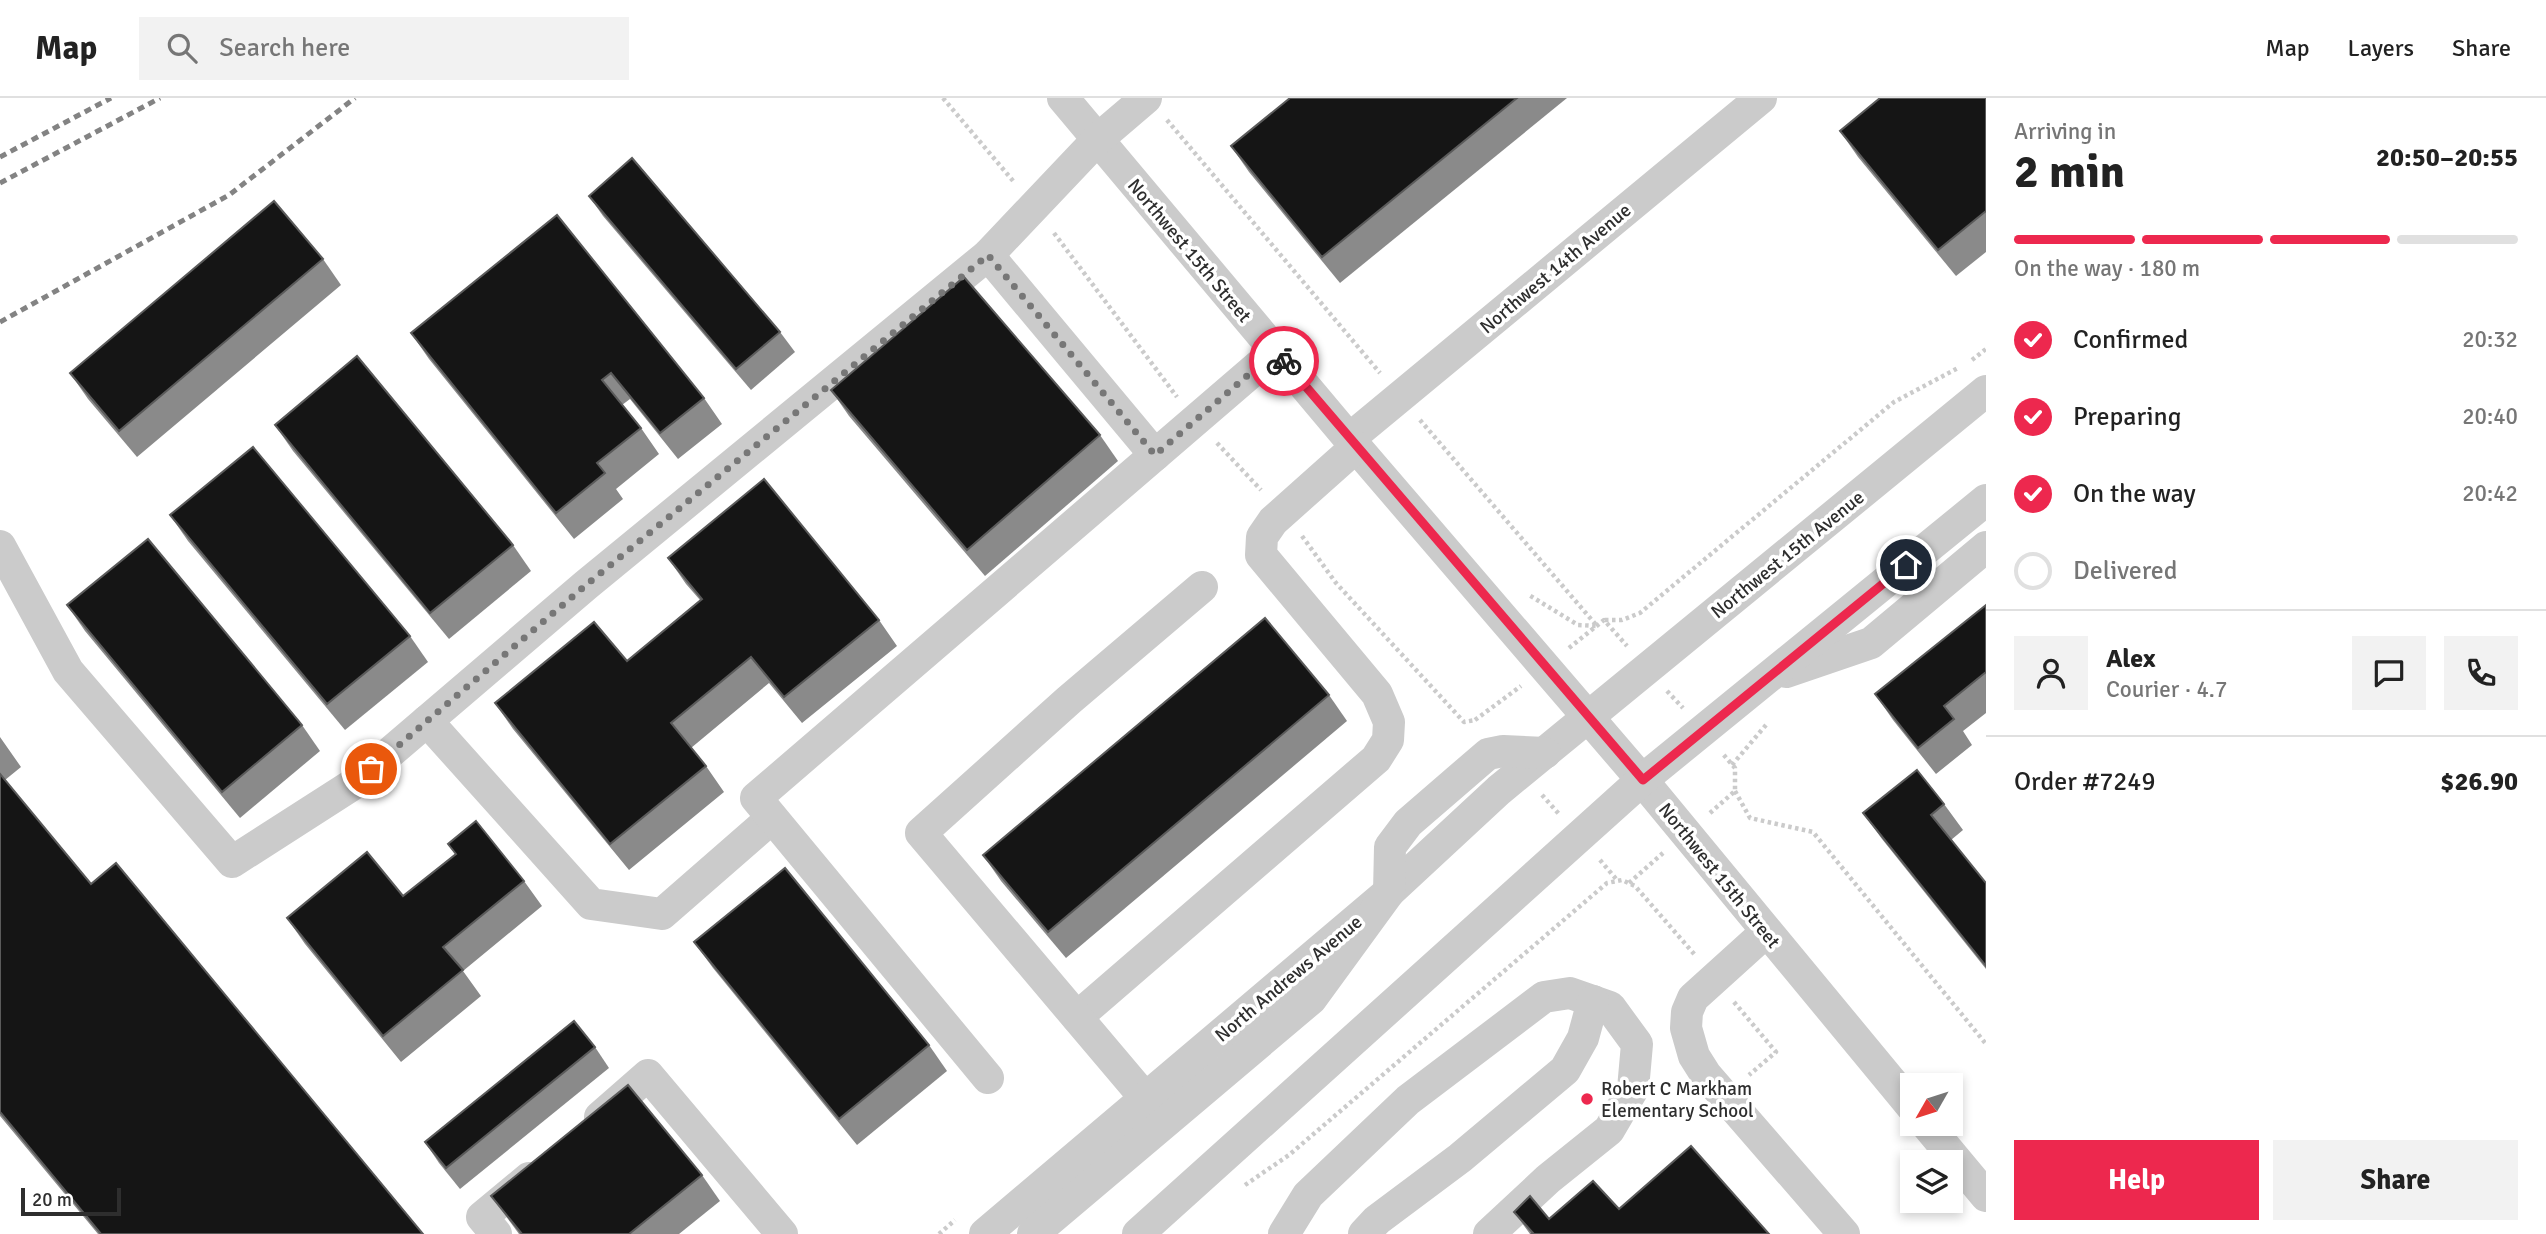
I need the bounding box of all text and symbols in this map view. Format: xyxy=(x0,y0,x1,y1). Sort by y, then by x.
search box xyxy=(139,17,629,80)
text: Map xyxy=(35,28,97,69)
icon: search xyxy=(163,29,201,67)
text: Search here xyxy=(219,32,350,64)
text: Map xyxy=(2265,33,2310,63)
text: Layers xyxy=(2348,33,2414,63)
text: Share xyxy=(2452,33,2511,63)
text: Arriving in xyxy=(2014,117,2116,146)
text: 20:50–20:55 xyxy=(2376,142,2518,174)
text: 2 min xyxy=(2014,144,2125,200)
street label: Northwest 15th Street xyxy=(1122,174,1257,328)
street label: Northwest 14th Avenue xyxy=(1475,198,1636,339)
text: On the way · 180 m xyxy=(2014,254,2200,283)
icon: check xyxy=(2014,321,2052,359)
text: Confirmed xyxy=(2073,324,2188,356)
text: 20:32 xyxy=(2462,325,2518,354)
courier xyxy=(1249,326,1319,396)
icon: bike xyxy=(1265,342,1303,380)
icon: check xyxy=(2014,398,2052,436)
text: Preparing xyxy=(2073,401,2181,433)
text: 20:40 xyxy=(2462,402,2518,431)
icon: check xyxy=(2014,475,2052,513)
text: On the way xyxy=(2073,478,2196,510)
text: 20:42 xyxy=(2462,479,2518,508)
street label: Northwest 15th Avenue xyxy=(1706,486,1869,624)
pin xyxy=(1876,535,1936,595)
icon: home xyxy=(1887,546,1925,584)
text: Delivered xyxy=(2073,555,2178,587)
button: person xyxy=(2014,636,2088,710)
button: chat xyxy=(2352,636,2426,710)
button: phone xyxy=(2444,636,2518,710)
text: Alex xyxy=(2106,643,2156,675)
text: Courier · 4.7 xyxy=(2106,675,2227,704)
pin xyxy=(341,739,401,799)
icon: bag xyxy=(352,750,390,788)
text: Order #7249 xyxy=(2014,766,2155,798)
text: $26.90 xyxy=(2440,766,2518,798)
street label: Northwest 15th Street xyxy=(1653,798,1785,953)
street label: North Andrews Avenue xyxy=(1210,910,1367,1047)
north arrow xyxy=(1900,1073,1964,1136)
map controls xyxy=(1900,1073,1963,1213)
place label: Robert C Markham Elementary School xyxy=(1601,1077,1754,1123)
marker: Robert C Markham Elementary School xyxy=(1579,1091,1595,1107)
button: Help xyxy=(2014,1140,2259,1220)
button: Share xyxy=(2273,1140,2518,1220)
button: layers xyxy=(1900,1150,1963,1213)
scale bar xyxy=(21,1185,121,1217)
text: 20 m xyxy=(32,1188,72,1212)

